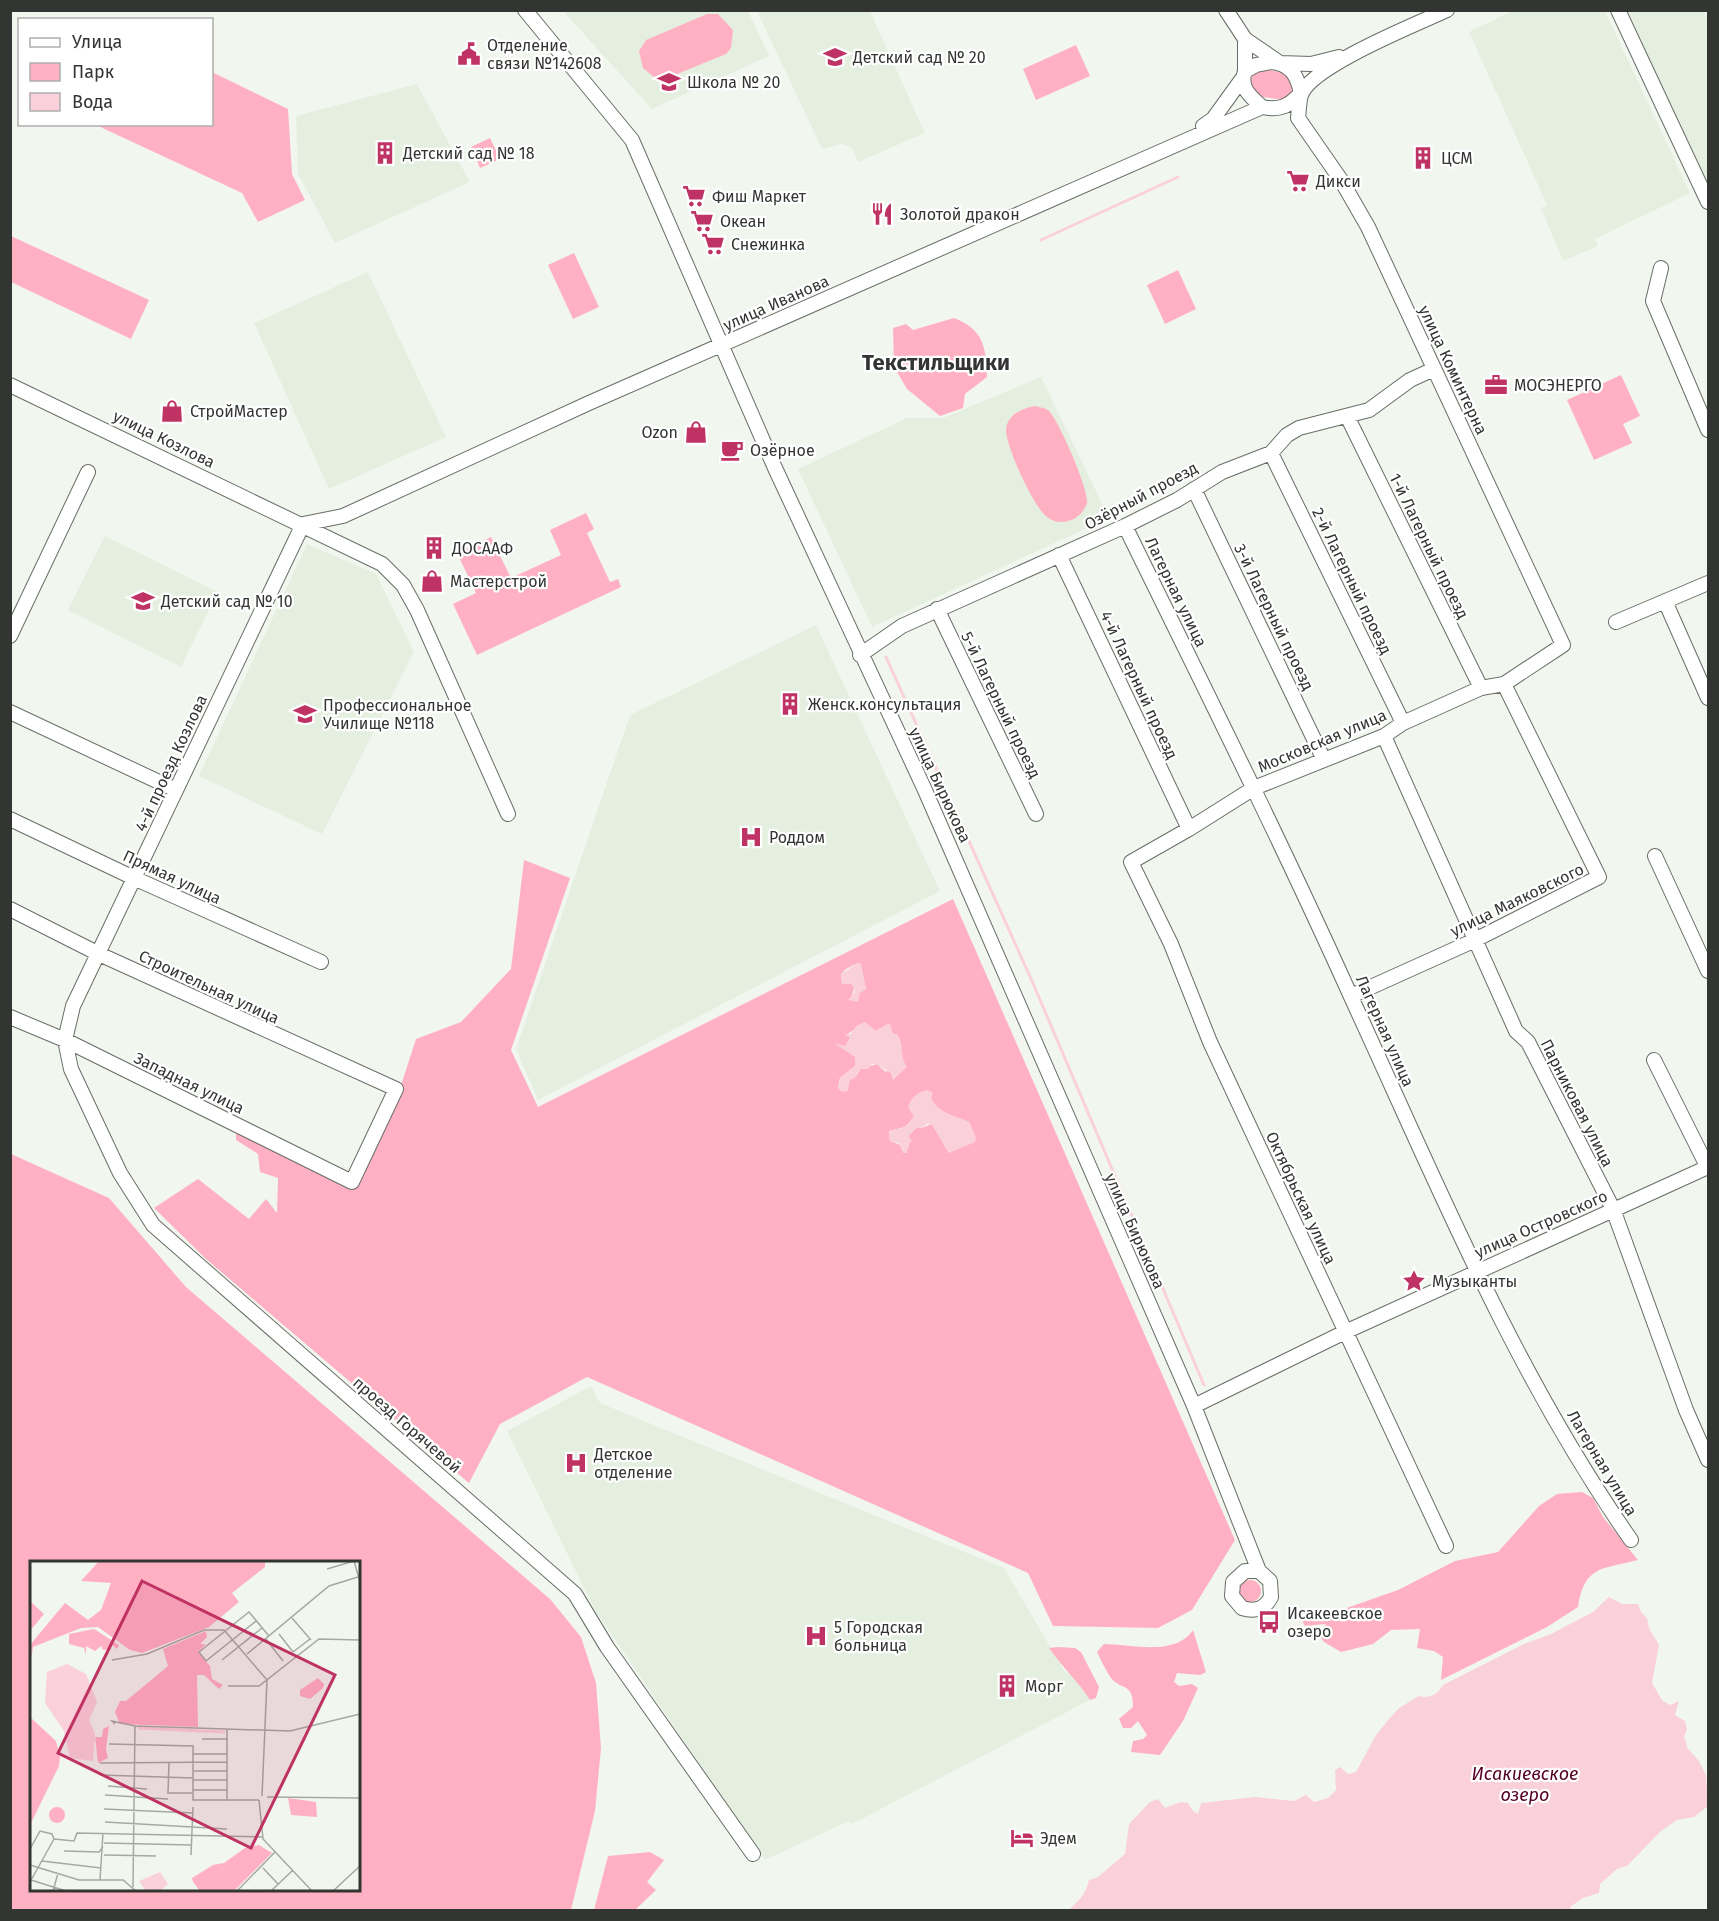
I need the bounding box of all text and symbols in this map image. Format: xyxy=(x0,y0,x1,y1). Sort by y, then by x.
legend xyxy=(18,18,213,126)
text: Улица xyxy=(72,31,122,53)
place label: Отделение связи №142608 xyxy=(487,36,602,73)
public building icon: Отделение связи №142608 xyxy=(456,41,482,67)
school or university icon: Детский сад № 20 xyxy=(822,44,848,70)
place label: Детский сад № 20 xyxy=(852,48,986,67)
text: Парк xyxy=(72,61,115,83)
school or university icon: Школа № 20 xyxy=(656,69,682,95)
place label: Школа № 20 xyxy=(687,73,780,92)
text: Вода xyxy=(72,91,113,113)
building icon: Детский сад № 18 xyxy=(372,140,398,166)
place label: Детский сад № 18 xyxy=(402,144,535,163)
building icon: ЦСМ xyxy=(1410,145,1436,171)
place label: ЦСМ xyxy=(1441,149,1473,168)
supermarket icon: Дикси xyxy=(1285,168,1311,194)
place label: Дикси xyxy=(1315,172,1361,191)
supermarket icon: Фиш Маркет xyxy=(681,183,707,209)
place label: Фиш Маркет xyxy=(712,187,807,206)
restaurant icon: Золотой дракон xyxy=(869,201,895,227)
place label: Золотой дракон xyxy=(900,205,1020,224)
supermarket icon: Океан xyxy=(689,208,715,234)
place label: Океан xyxy=(720,212,766,231)
supermarket icon: Снежинка xyxy=(700,231,726,257)
place label: Снежинка xyxy=(731,235,805,254)
street label: улица Иванова xyxy=(720,271,832,335)
street label: улица Коминтерна xyxy=(1415,302,1491,438)
district label: Текстильщики xyxy=(862,349,1010,376)
office icon: МОСЭНЕРГО xyxy=(1483,372,1509,398)
place label: МОСЭНЕРГО xyxy=(1514,376,1602,395)
shop icon: СтройМастер xyxy=(159,398,185,424)
place label: СтройМастер xyxy=(190,402,288,421)
street label: улица Козлова xyxy=(110,406,218,472)
shop icon: Ozon xyxy=(683,419,709,445)
place label: Ozon xyxy=(641,423,678,442)
cafe icon: Озёрное xyxy=(719,437,745,463)
place label: Озёрное xyxy=(750,441,815,460)
street label: Озёрный проезд xyxy=(1081,458,1201,534)
street label: 1-й Лагерный проезд xyxy=(1385,470,1473,622)
street label: 2-й Лагерный проезд xyxy=(1308,505,1396,657)
street label: Лагерная улица xyxy=(1141,534,1211,650)
building icon: ДОСААФ xyxy=(421,535,447,561)
place label: ДОСААФ xyxy=(451,539,513,558)
street label: 3-й Лагерный проезд xyxy=(1230,541,1318,693)
shop icon: Мастерстрой xyxy=(419,568,445,594)
place label: Мастерстрой xyxy=(450,572,547,591)
school or university icon: Детский сад № 10 xyxy=(130,588,156,614)
place label: Детский сад № 10 xyxy=(160,592,293,611)
street label: 4-й Лагерный проезд xyxy=(1096,608,1182,762)
street label: 5-й Лагерный проезд xyxy=(957,629,1045,781)
building icon: Женск.консультация xyxy=(777,691,803,717)
street label: 4-й проезд Козлова xyxy=(131,692,211,834)
place label: Женск.консультация xyxy=(808,695,961,714)
place label: Профессиональное Училище №118 xyxy=(323,696,472,733)
school or university icon: Профессиональное Училище №118 xyxy=(292,701,318,727)
street label: Московская улица xyxy=(1255,705,1389,777)
street label: улица Бирюкова xyxy=(905,724,975,846)
hospital icon: Роддом xyxy=(738,824,764,850)
place label: Роддом xyxy=(769,828,825,847)
street label: Прямая улица xyxy=(120,846,224,908)
street label: улица Маяковского xyxy=(1447,859,1587,941)
street label: Строительная улица xyxy=(136,946,282,1028)
street label: Лагерная улица xyxy=(1352,972,1418,1090)
street label: Парниковая улица xyxy=(1537,1036,1617,1170)
street label: Западная улица xyxy=(131,1048,247,1118)
street label: Октябрьская улица xyxy=(1262,1129,1340,1267)
street label: улица Бирюкова xyxy=(1101,1170,1169,1292)
street label: улица Островского xyxy=(1472,1186,1610,1262)
place icon: Музыканты xyxy=(1401,1268,1427,1294)
place label: Музыканты xyxy=(1432,1272,1517,1291)
street label: проезд Горячевой xyxy=(349,1373,465,1477)
street label: Лагерная улица xyxy=(1563,1407,1641,1519)
place label: Детское отделение xyxy=(593,1445,673,1482)
hospital icon: Детское отделение xyxy=(563,1450,589,1476)
inset map xyxy=(30,1561,360,1891)
place label: Исакеевское озеро xyxy=(1287,1604,1383,1641)
bus stop icon: Исакеевское озеро xyxy=(1256,1609,1282,1635)
place label: 5 Городская больница xyxy=(834,1618,923,1655)
hospital icon: 5 Городская больница xyxy=(803,1623,829,1649)
building icon: Морг xyxy=(994,1673,1020,1699)
place label: Морг xyxy=(1025,1677,1063,1696)
water label: Исакиевское озеро xyxy=(1472,1763,1578,1806)
hotel icon: Эдем xyxy=(1009,1825,1035,1851)
place label: Эдем xyxy=(1040,1829,1077,1848)

